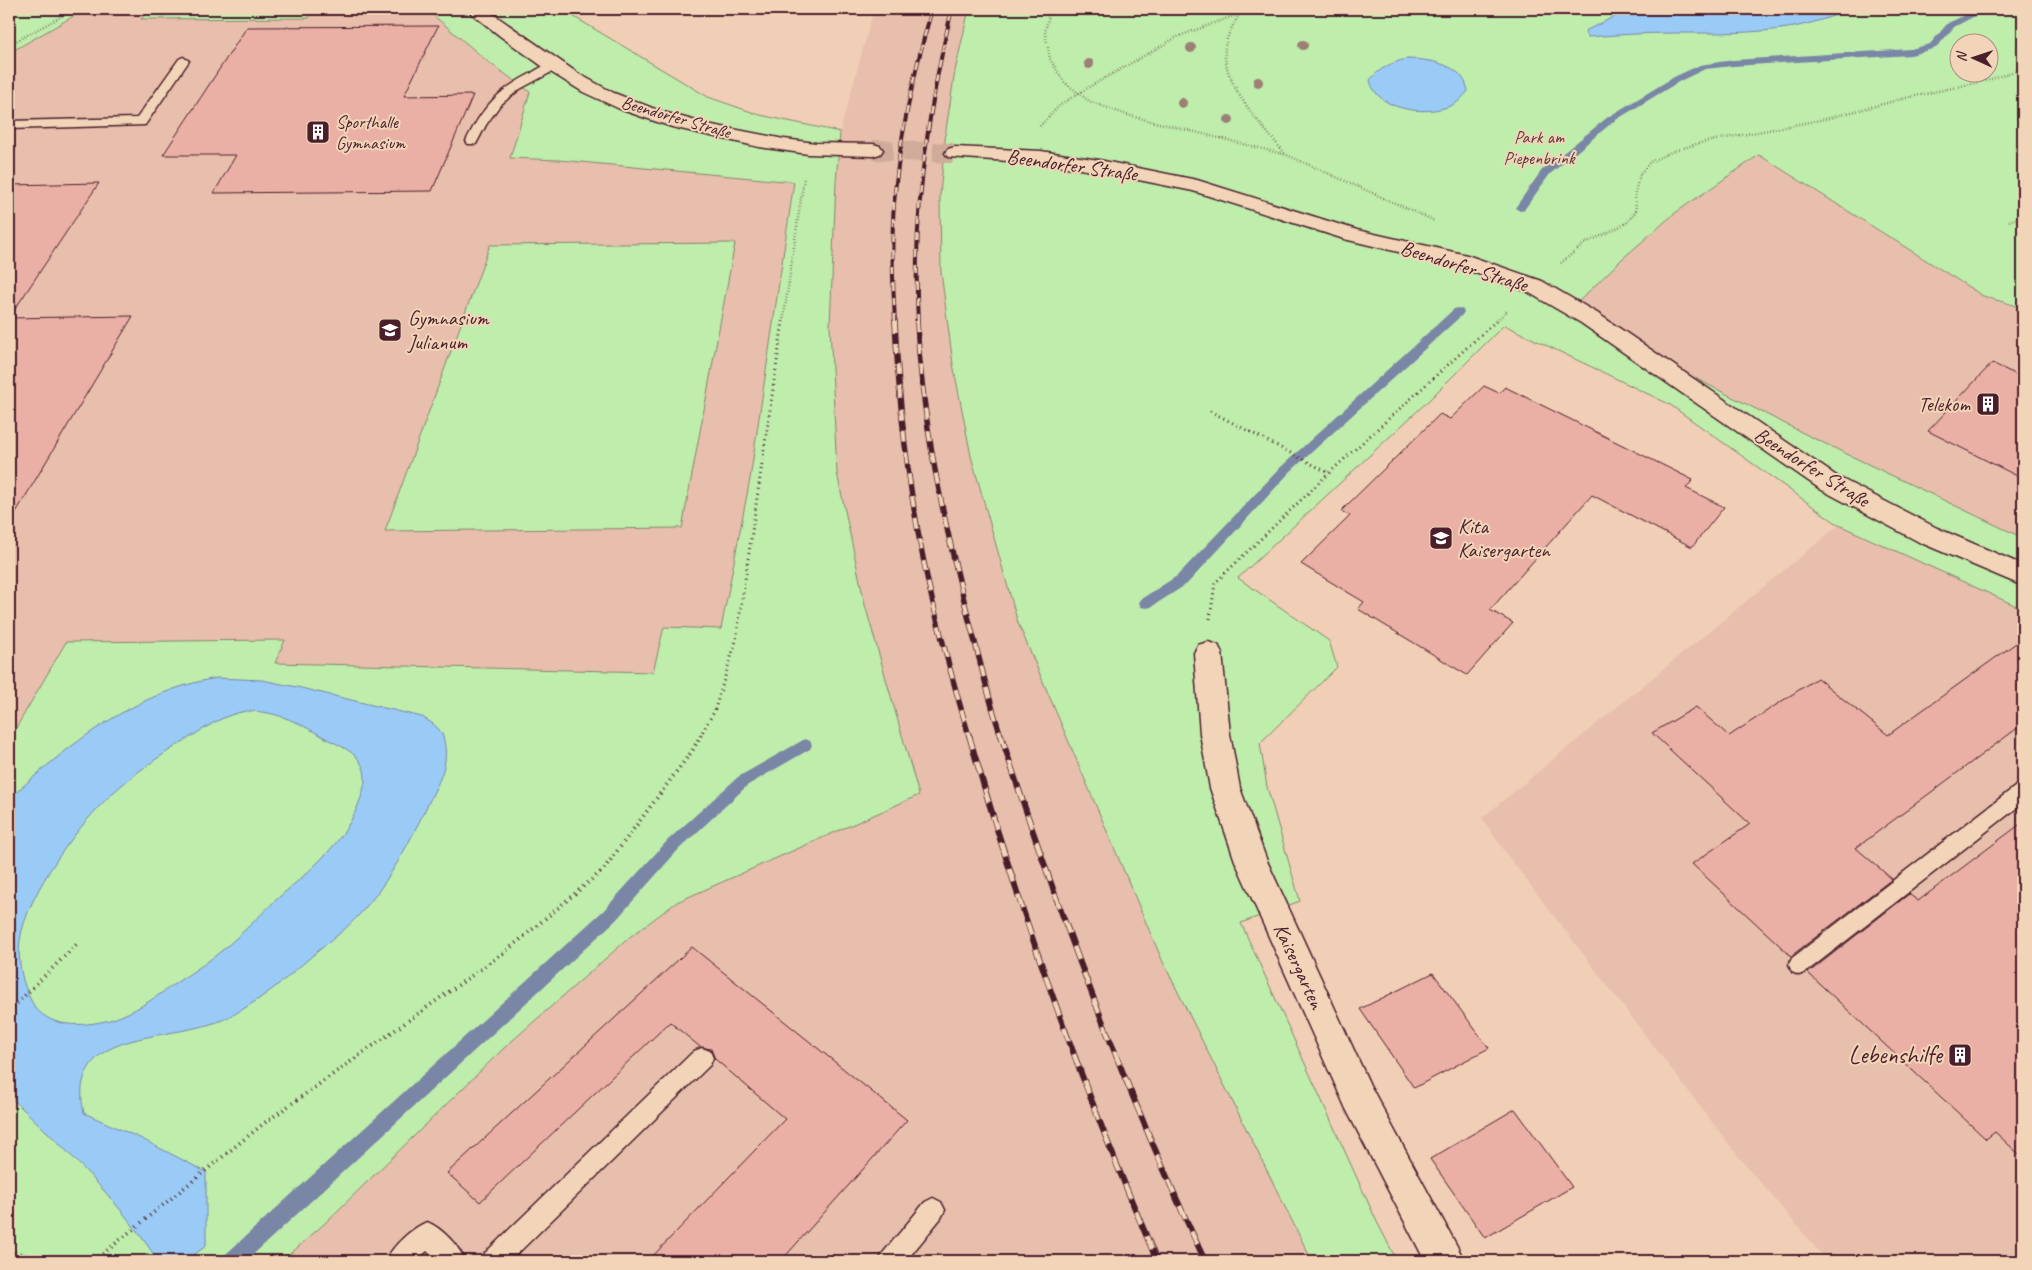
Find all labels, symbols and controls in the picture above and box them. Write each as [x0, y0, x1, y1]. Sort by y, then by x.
north arrow [1950, 32, 2000, 82]
text: N [1953, 50, 1970, 62]
street label: Beendorfer Straße [619, 91, 734, 143]
place label: Sporthalle Gymnasium [336, 111, 406, 154]
building icon: Sporthalle Gymnasium [305, 119, 331, 145]
park label: Park am Piepenbrink [1504, 126, 1576, 169]
street label: Beendorfer Straße [1005, 143, 1141, 187]
street label: Beendorfer Straße [1397, 234, 1533, 298]
place label: Gymnasium Julianum [407, 305, 490, 355]
school or university icon: Gymnasium Julianum [377, 317, 403, 343]
place label: Telekom [1918, 391, 1971, 417]
building icon: Telekom [1975, 391, 2001, 417]
street label: Beendorfer Straße [1749, 421, 1876, 514]
place label: Kita Kaisergarten [1458, 513, 1551, 563]
school or university icon: Kita Kaisergarten [1428, 525, 1454, 551]
street label: Kaisergarten [1268, 919, 1331, 1014]
place label: Lebenshilfe [1849, 1039, 1944, 1071]
building icon: Lebenshilfe [1947, 1042, 1973, 1068]

